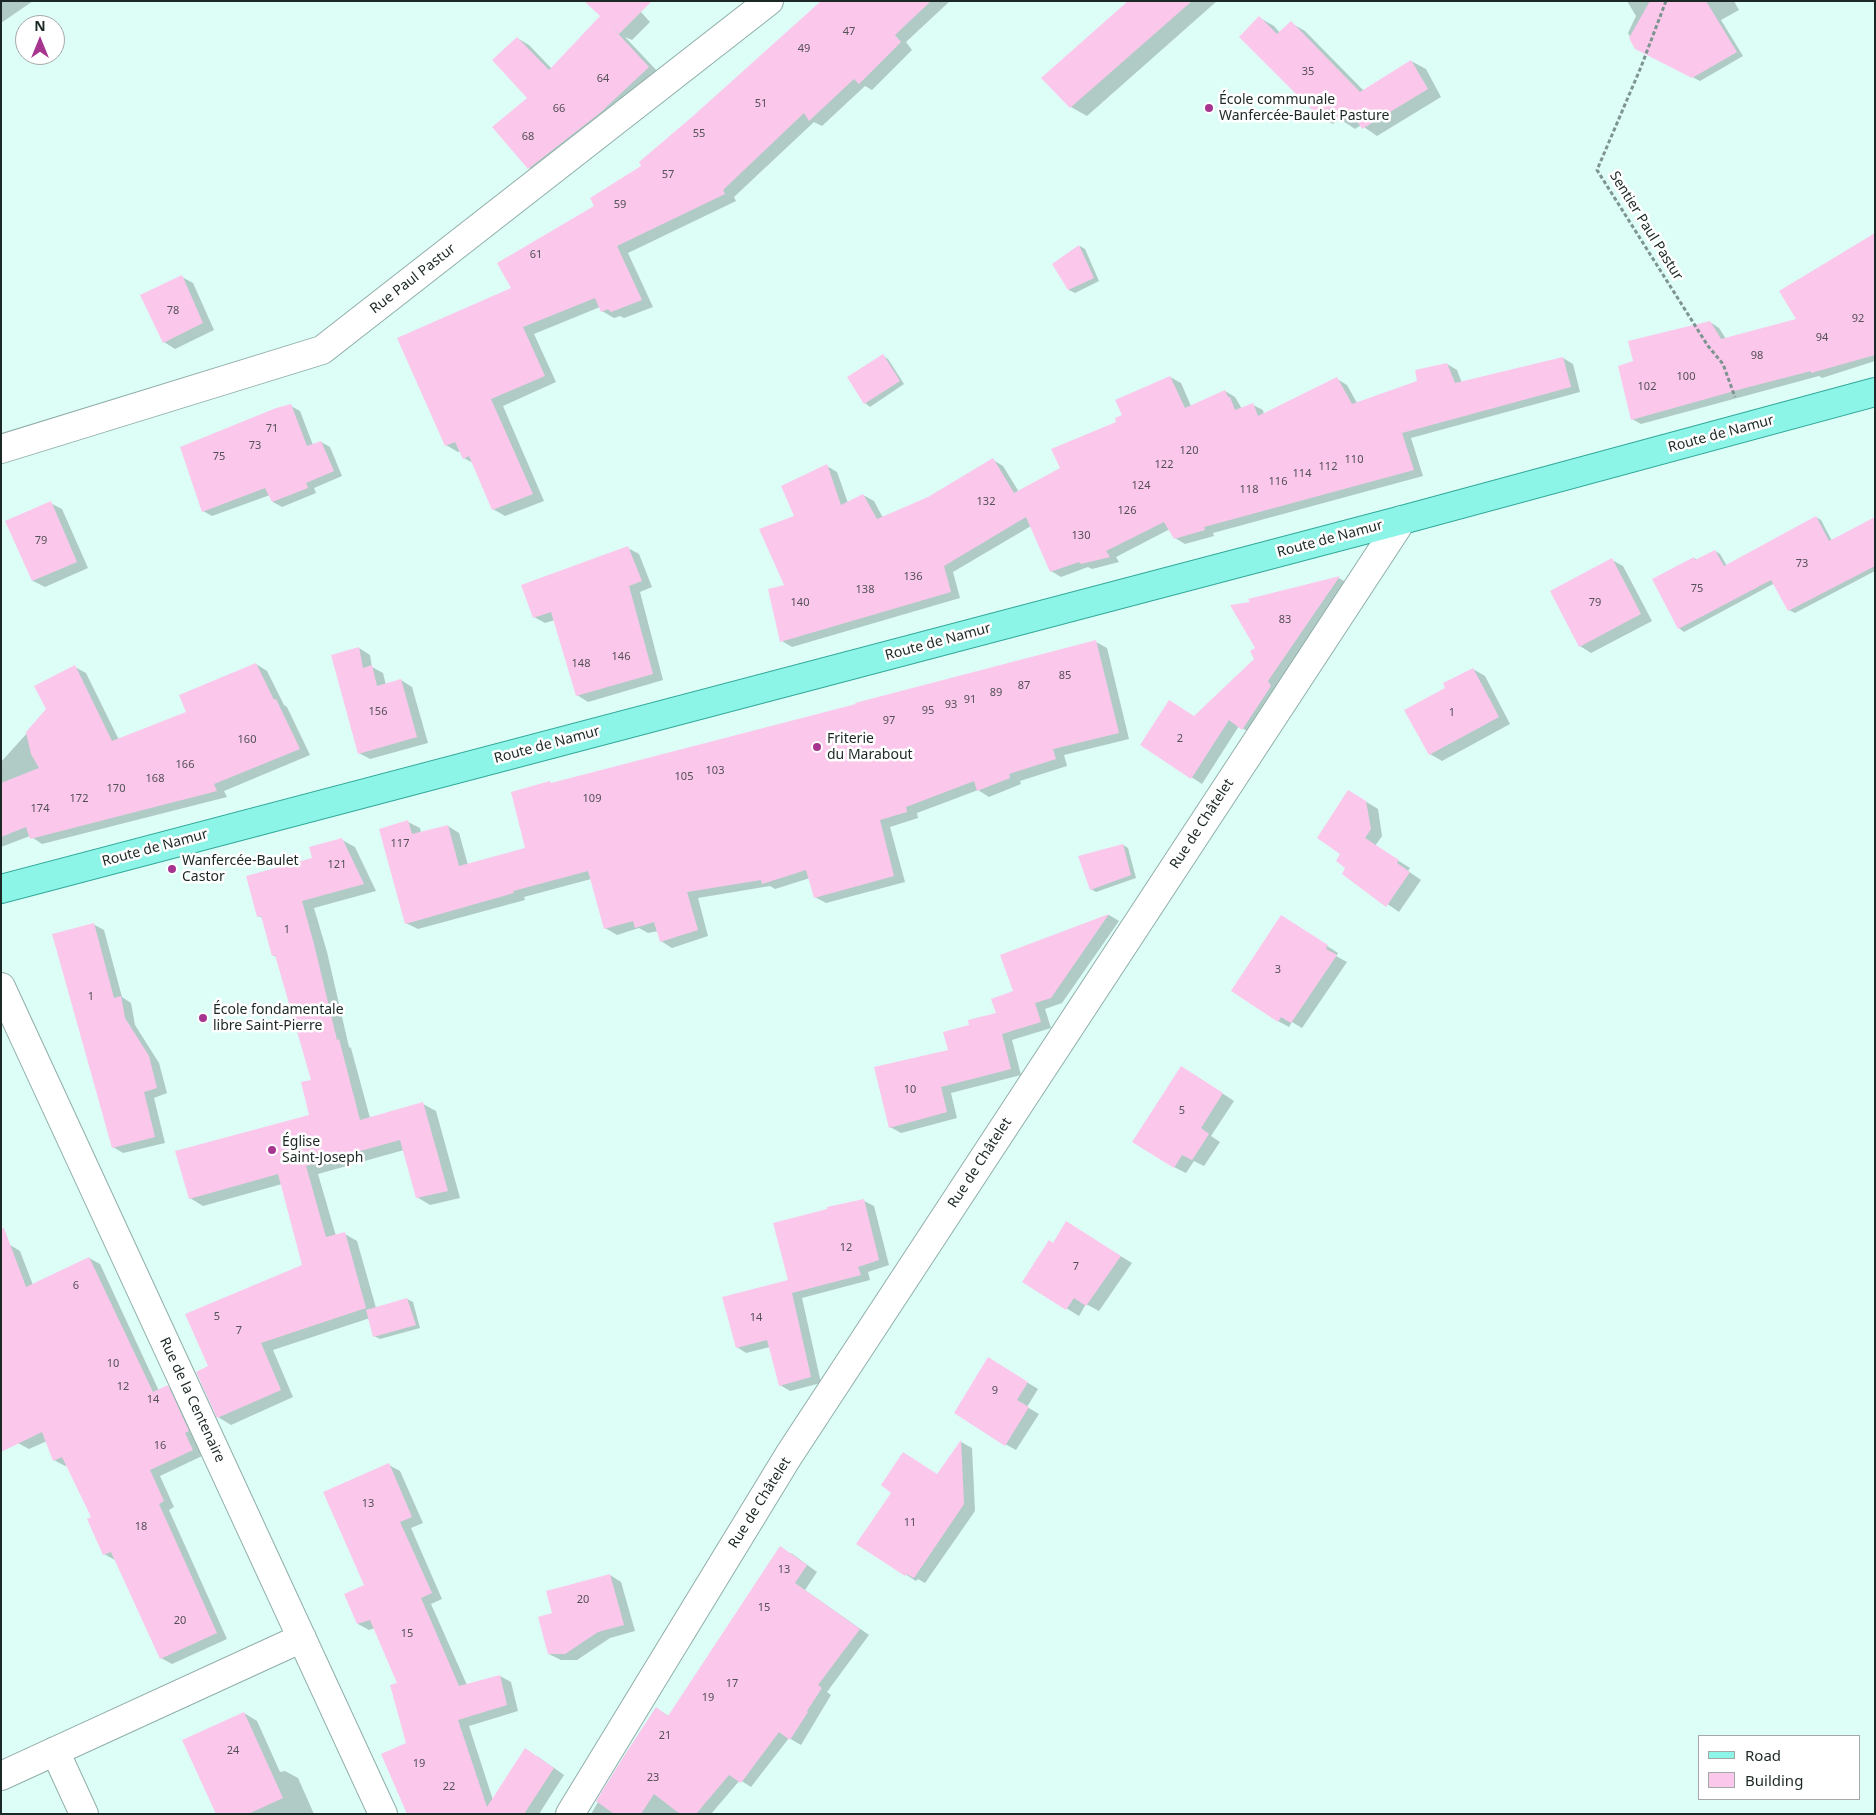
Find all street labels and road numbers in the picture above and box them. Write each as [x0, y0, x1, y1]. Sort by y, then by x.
street label: Sentier Paul Pastur [1606, 169, 1686, 283]
street label: Rue Paul Pastur [367, 240, 459, 318]
street label: Route de Namur [1666, 412, 1776, 456]
street label: Route de Namur [1275, 517, 1385, 561]
street label: Route de Namur [883, 620, 993, 664]
street label: Route de Namur [492, 723, 602, 767]
street label: Rue de Châtelet [1167, 776, 1237, 872]
street label: Route de Namur [100, 826, 210, 870]
street label: Rue de Châtelet [945, 1115, 1015, 1211]
street label: Rue de la Centenaire [156, 1335, 228, 1465]
street label: Rue de Châtelet [725, 1454, 795, 1552]

